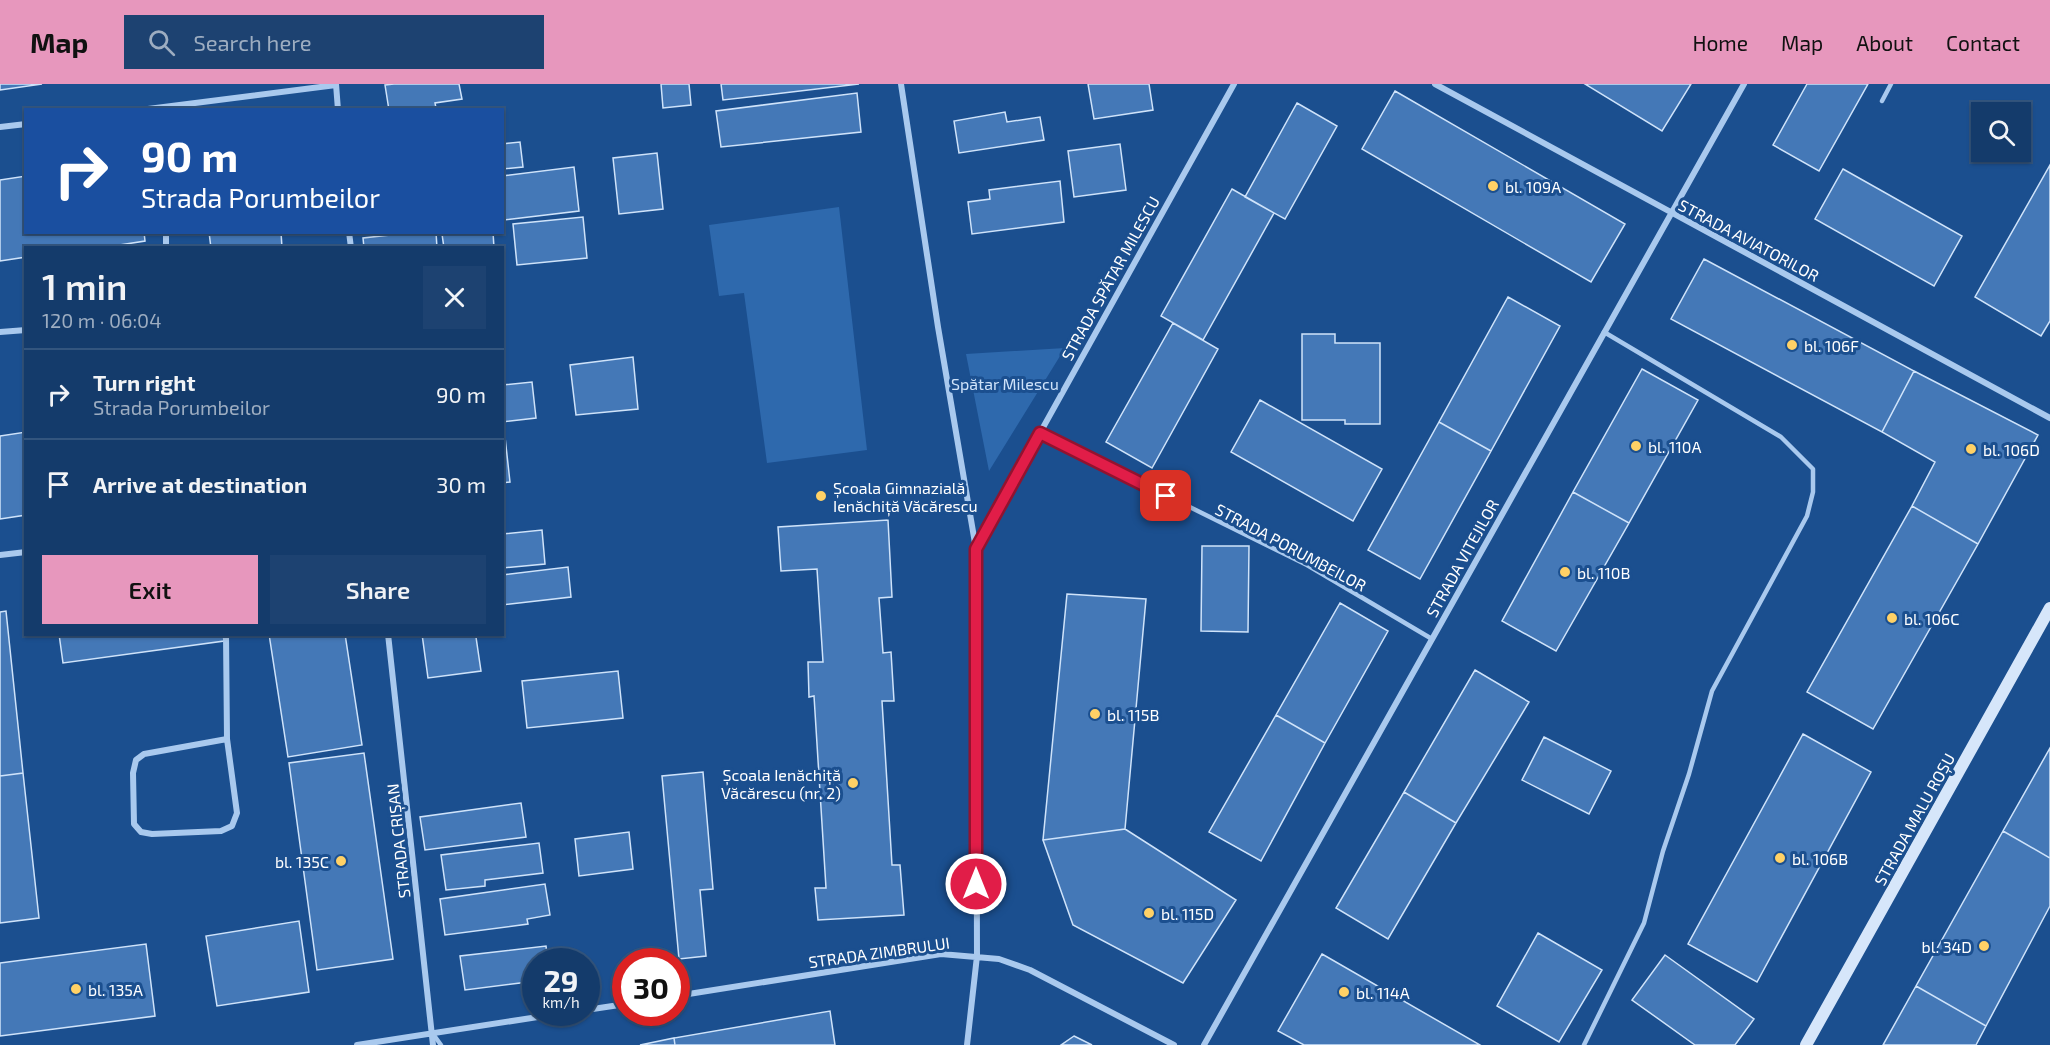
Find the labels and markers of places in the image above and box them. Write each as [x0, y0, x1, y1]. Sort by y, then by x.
place label: bl. 109A [1505, 177, 1561, 196]
marker: bl. 109A [1486, 179, 1500, 193]
place label: bl. 106F [1804, 336, 1859, 355]
marker: bl. 106F [1785, 338, 1799, 352]
place label: bl. 110A [1648, 437, 1701, 456]
marker: bl. 110A [1629, 439, 1643, 453]
place label: bl. 106D [1983, 440, 2040, 459]
marker: bl. 106D [1964, 442, 1978, 456]
pin [1140, 470, 1191, 521]
place label: Școala Gimnazială Ienăchiță Văcărescu [833, 478, 978, 517]
marker: Școala Gimnazială Ienăchiță Văcărescu [814, 489, 828, 503]
place label: bl. 110B [1577, 563, 1630, 582]
marker: bl. 110B [1558, 565, 1572, 579]
place label: bl. 106C [1904, 609, 1959, 628]
marker: bl. 106C [1885, 611, 1899, 625]
place label: bl. 115B [1107, 705, 1159, 724]
marker: bl. 115B [1088, 707, 1102, 721]
place label: Școala Ienăchiță Văcărescu (nr. 2) [721, 765, 841, 802]
marker: Școala Ienăchiță Văcărescu (nr. 2) [846, 776, 860, 790]
place label: bl. 106B [1792, 849, 1848, 868]
marker: bl. 106B [1773, 851, 1787, 865]
place label: bl. 135C [275, 852, 329, 871]
marker: bl. 135C [334, 854, 348, 868]
place label: bl. 115D [1161, 904, 1214, 923]
marker: bl. 115D [1142, 906, 1156, 920]
place label: bl. 34D [1922, 937, 1972, 956]
marker: bl. 34D [1977, 939, 1991, 953]
place label: bl. 135A [88, 980, 143, 999]
marker: bl. 135A [69, 982, 83, 996]
place label: bl. 114A [1356, 983, 1410, 1002]
marker: bl. 114A [1337, 985, 1351, 999]

